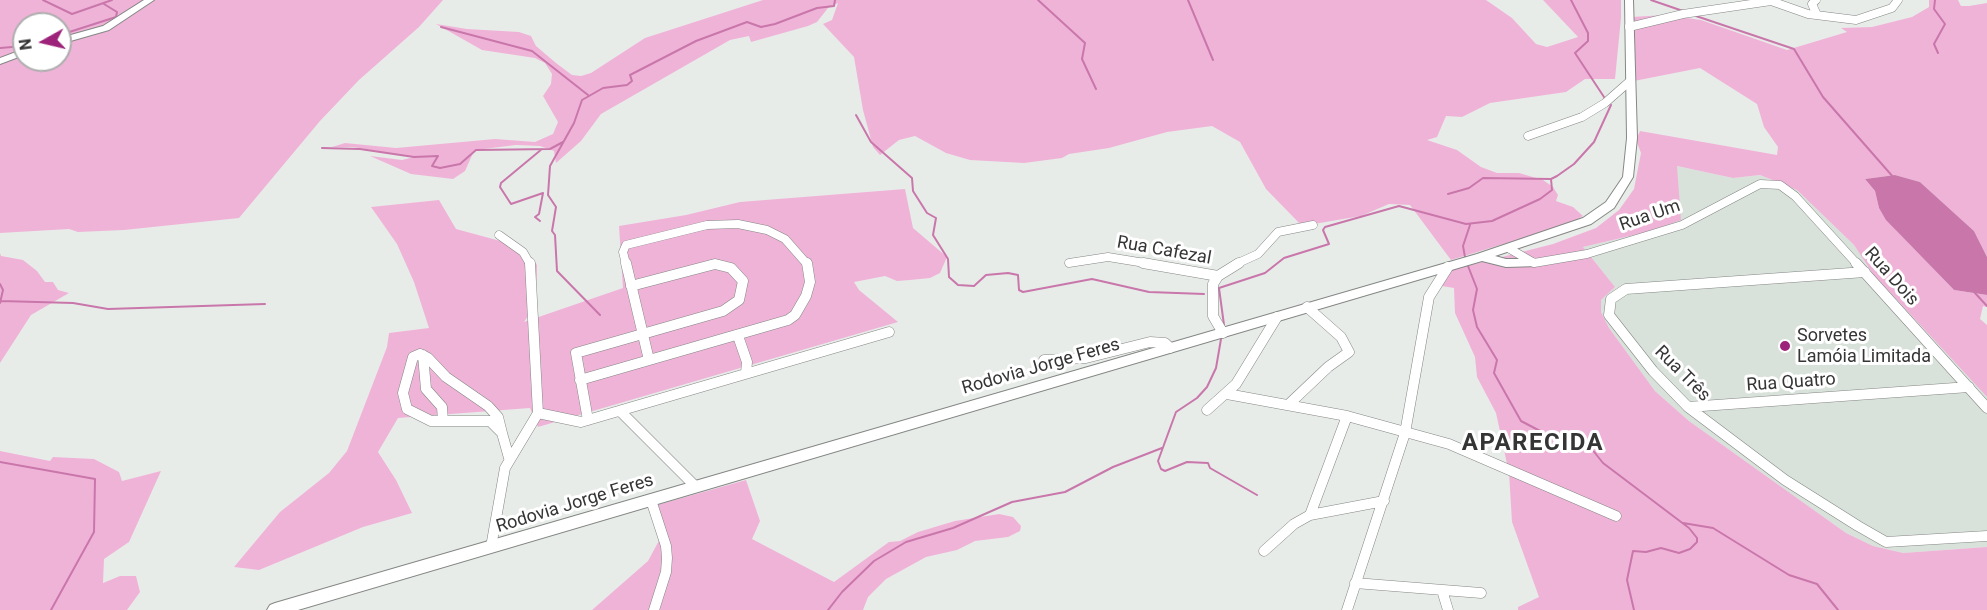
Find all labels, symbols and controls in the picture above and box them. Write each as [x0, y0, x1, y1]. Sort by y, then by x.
north arrow [12, 12, 72, 72]
text: N [15, 37, 36, 51]
street label: Rua Um [1617, 196, 1683, 236]
street label: Rua Cafezal [1115, 232, 1213, 270]
street label: Rua Dois [1859, 243, 1923, 311]
place label: Sorvetes Lamóia Limitada [1797, 325, 1931, 368]
street label: Rodovia Jorge Feres [960, 334, 1122, 400]
marker: Sorvetes Lamóia Limitada [1778, 339, 1792, 353]
street label: Rua Três [1650, 342, 1714, 406]
street label: Rua Quatro [1746, 369, 1836, 397]
district label: APARECIDA [1462, 430, 1604, 458]
street label: Rodovia Jorge Feres [494, 470, 656, 538]

